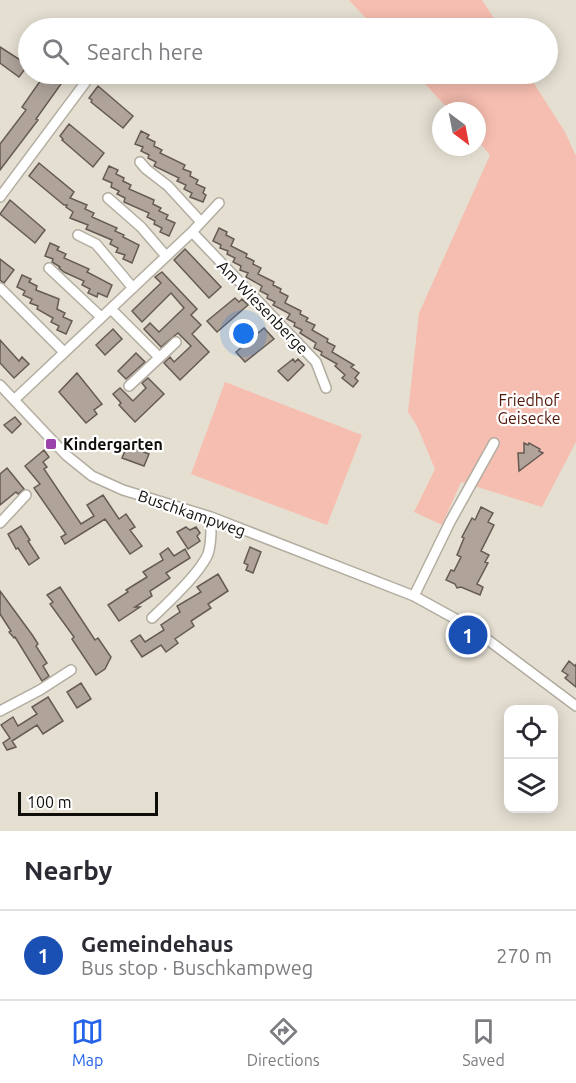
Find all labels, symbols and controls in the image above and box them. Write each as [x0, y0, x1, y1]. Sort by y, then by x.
search box [18, 18, 558, 84]
icon: search [39, 35, 72, 68]
text: Search here [87, 39, 203, 64]
north arrow [432, 102, 486, 156]
street label: Am Wiesenberge [214, 257, 312, 357]
your location [229, 319, 258, 348]
park label: Friedhof Geisecke [497, 391, 561, 427]
place label: Kindergarten [63, 435, 163, 453]
marker: Kindergarten [44, 437, 58, 451]
street label: Buschkampweg [136, 486, 248, 540]
pin: 1 [448, 612, 488, 658]
map controls [504, 705, 558, 813]
button: locate [504, 705, 558, 759]
button: layers [504, 759, 558, 813]
scale bar [18, 789, 158, 816]
text: 100 m [27, 793, 72, 811]
text: Nearby [24, 856, 112, 885]
text: Gemeindehaus [81, 931, 233, 956]
text: 1 [38, 944, 49, 967]
text: 270 m [496, 944, 552, 967]
text: Bus stop · Buschkampweg [81, 956, 313, 979]
tab: Map [71, 1015, 104, 1069]
tab: Directions [247, 1015, 320, 1069]
tab: Saved [462, 1015, 505, 1069]

